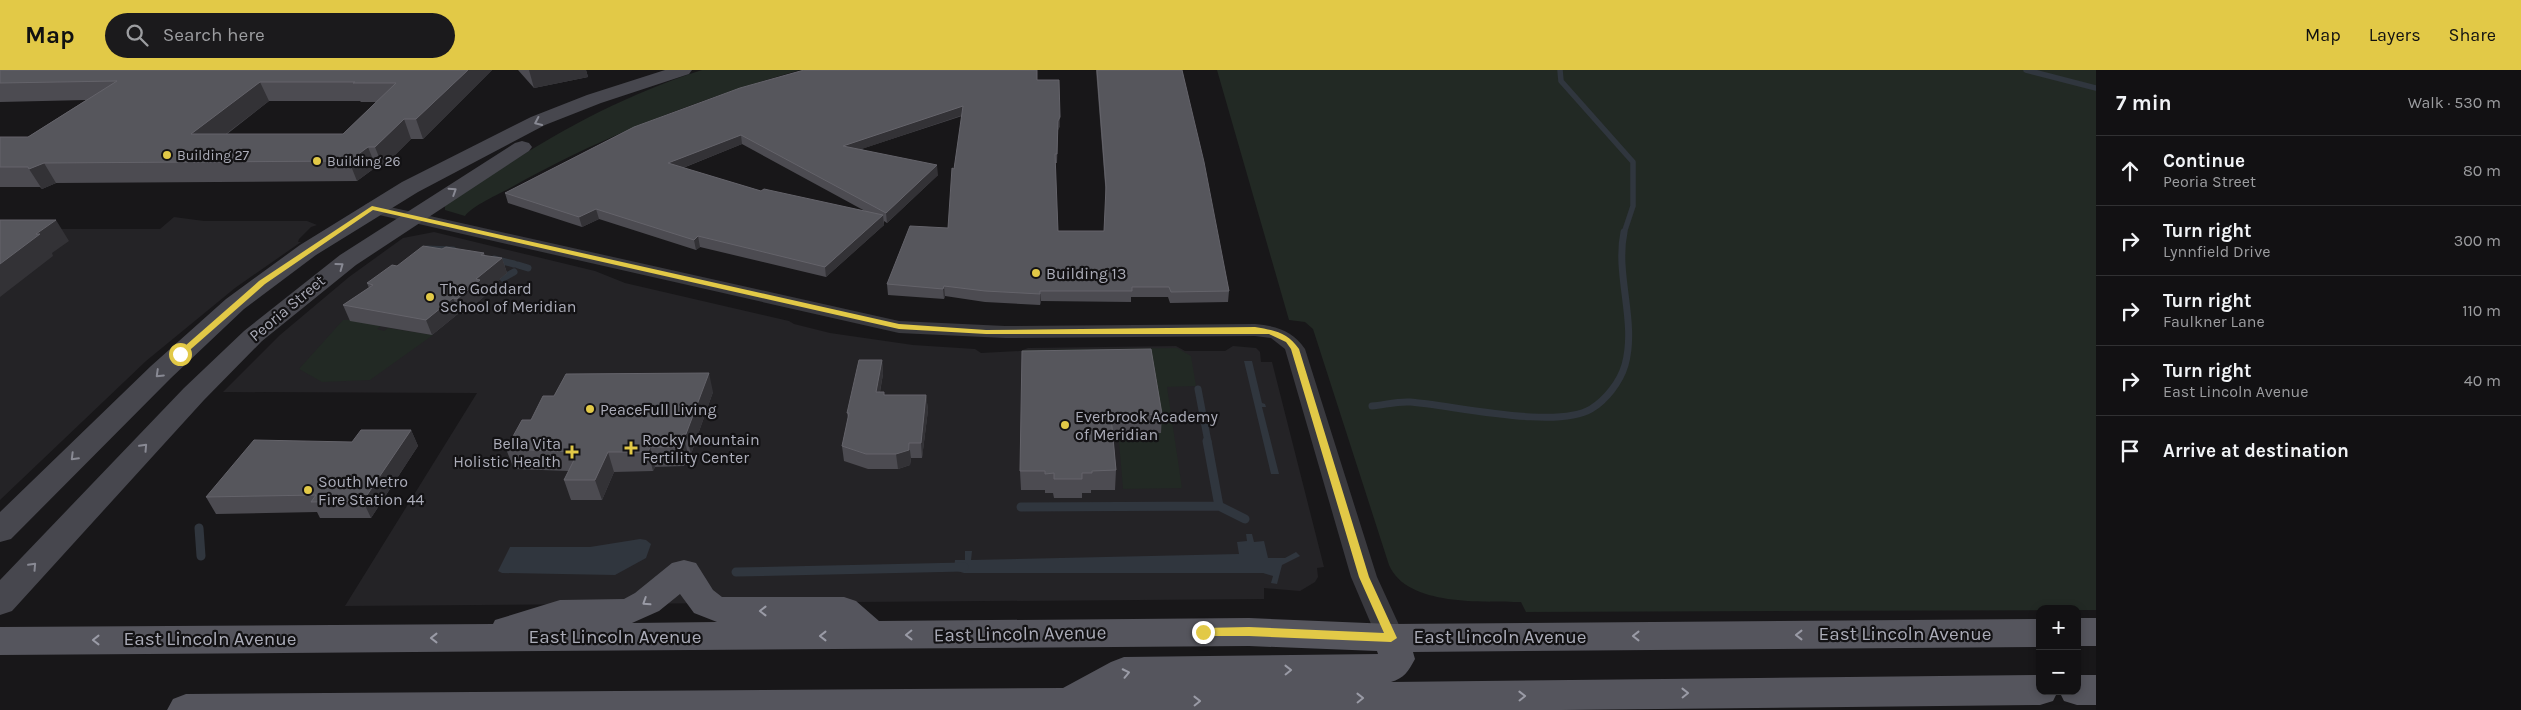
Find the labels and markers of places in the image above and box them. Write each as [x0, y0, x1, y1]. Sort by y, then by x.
place label: Building 27 [177, 147, 250, 164]
marker: Building 27 [161, 149, 173, 161]
place label: Building 26 [327, 153, 401, 170]
marker: Building 26 [311, 155, 323, 167]
place label: Building 13 [1046, 264, 1126, 283]
marker: Building 13 [1030, 267, 1042, 279]
place label: The Goddard School of Meridian [440, 279, 576, 316]
marker: The Goddard School of Meridian [424, 291, 436, 303]
place label: PeaceFull Living [600, 400, 717, 419]
marker: PeaceFull Living [584, 403, 596, 415]
place label: Everbrook Academy of Meridian [1075, 407, 1219, 444]
marker: Everbrook Academy of Meridian [1059, 419, 1071, 431]
place label: Rocky Mountain Fertility Center [642, 430, 760, 467]
place label: Bella Vita Holistic Health [453, 434, 561, 471]
marker: Rocky Mountain Fertility Center [624, 441, 638, 455]
marker: Bella Vita Holistic Health [565, 445, 579, 459]
place label: South Metro Fire Station 44 [318, 472, 424, 509]
marker: South Metro Fire Station 44 [302, 484, 314, 496]

